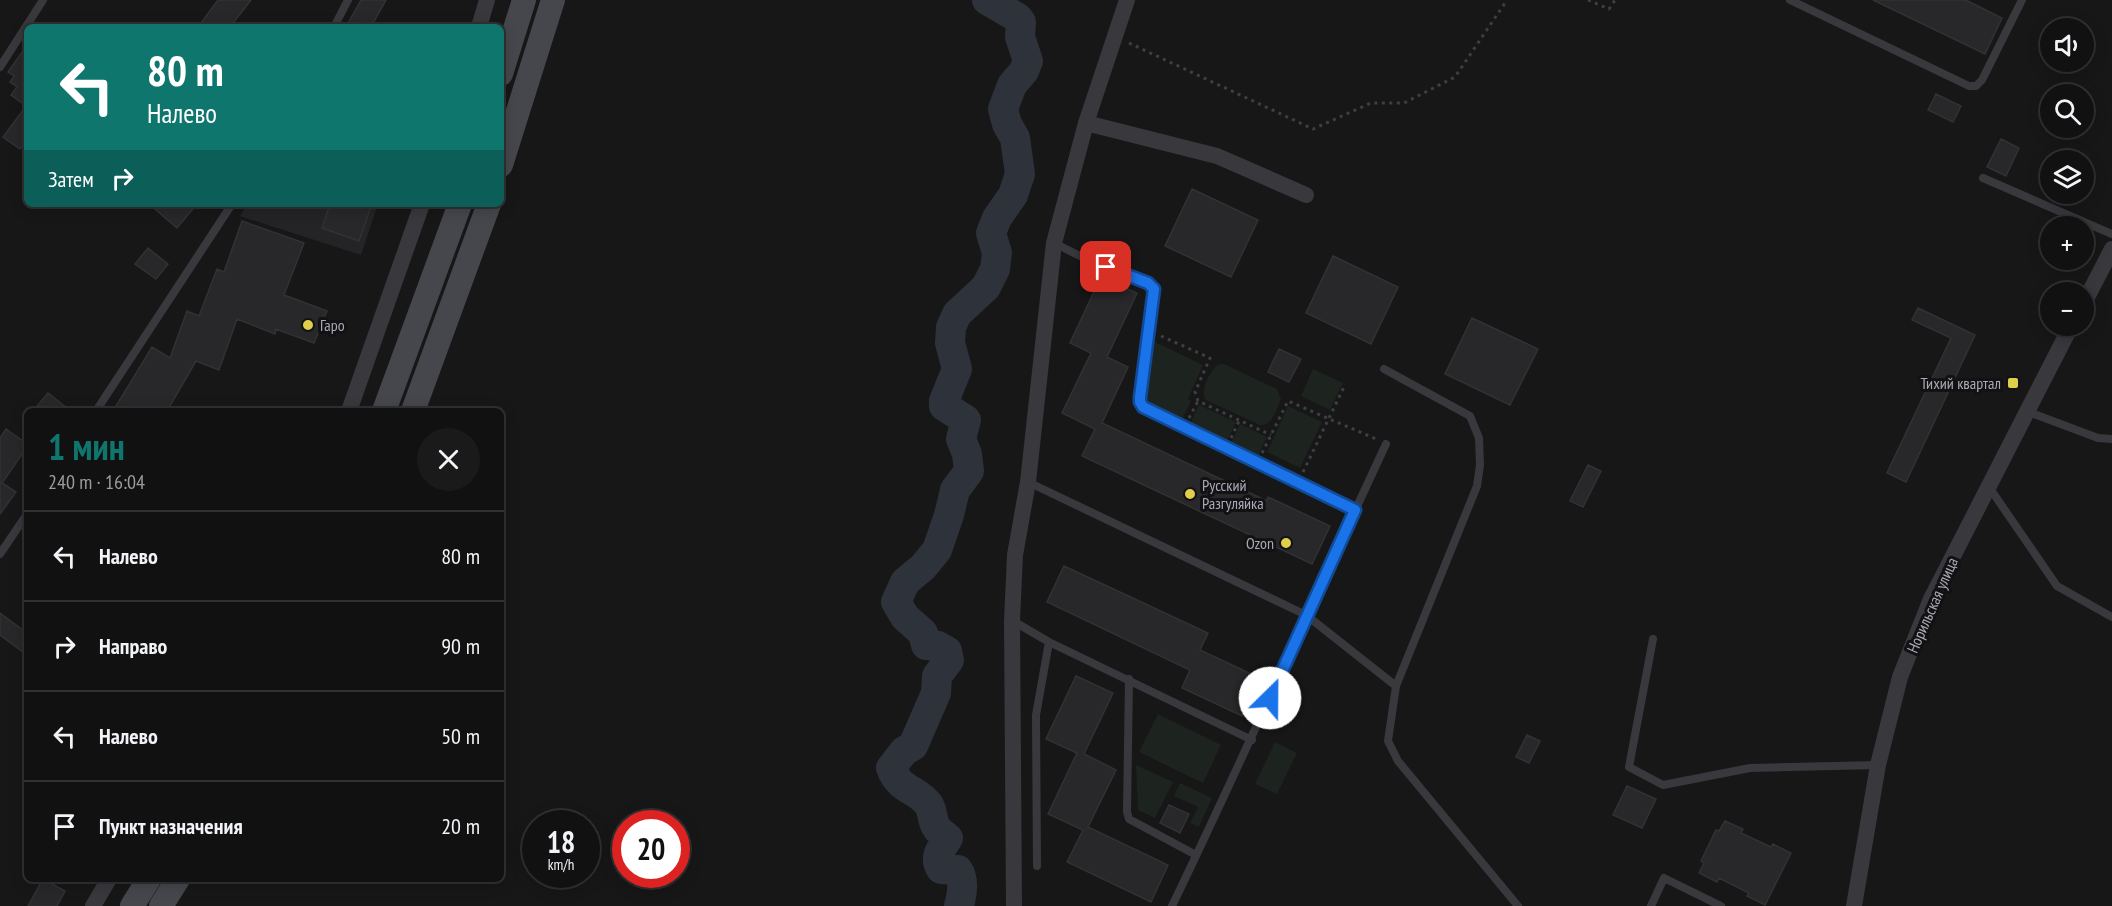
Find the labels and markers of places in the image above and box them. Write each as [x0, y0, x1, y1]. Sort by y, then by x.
pin [1080, 241, 1131, 292]
place label: Гаро [320, 315, 345, 335]
marker: Гаро [301, 318, 315, 332]
place label: Тихий квартал [1920, 373, 2001, 393]
marker: Тихий квартал [2006, 376, 2020, 390]
place label: Русский Разгуляйка [1202, 475, 1264, 513]
marker: Русский Разгуляйка [1183, 487, 1197, 501]
place label: Ozon [1246, 533, 1274, 553]
marker: Ozon [1279, 536, 1293, 550]

